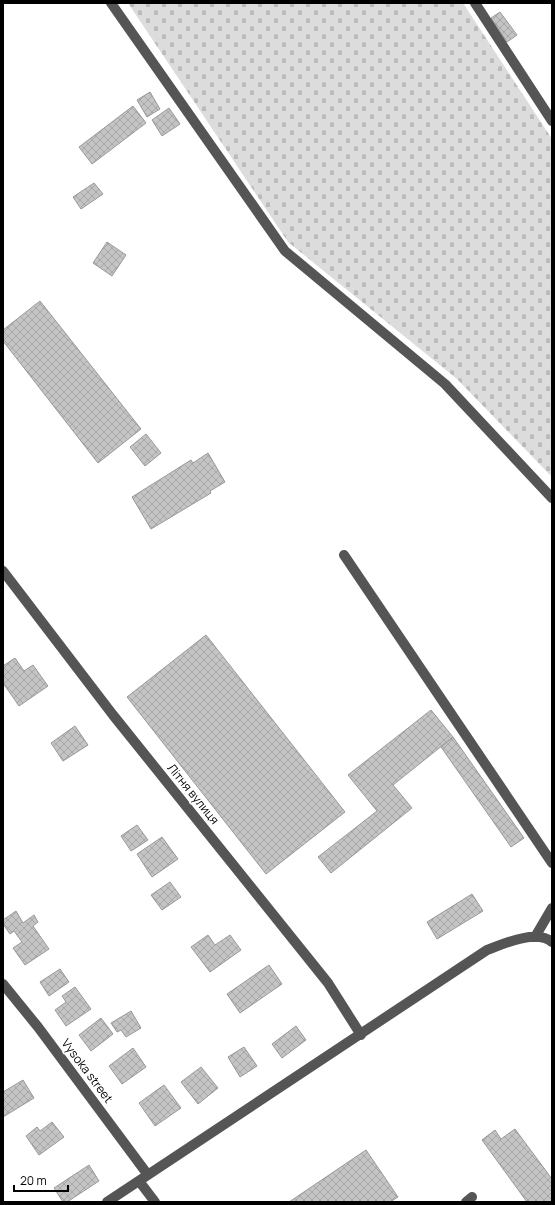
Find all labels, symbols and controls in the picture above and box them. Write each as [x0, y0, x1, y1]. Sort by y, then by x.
street label: Літня вулиця [164, 760, 223, 828]
street label: Vysoka street [58, 1035, 117, 1106]
scale bar [14, 1167, 68, 1193]
text: 20 m [20, 1172, 47, 1189]

